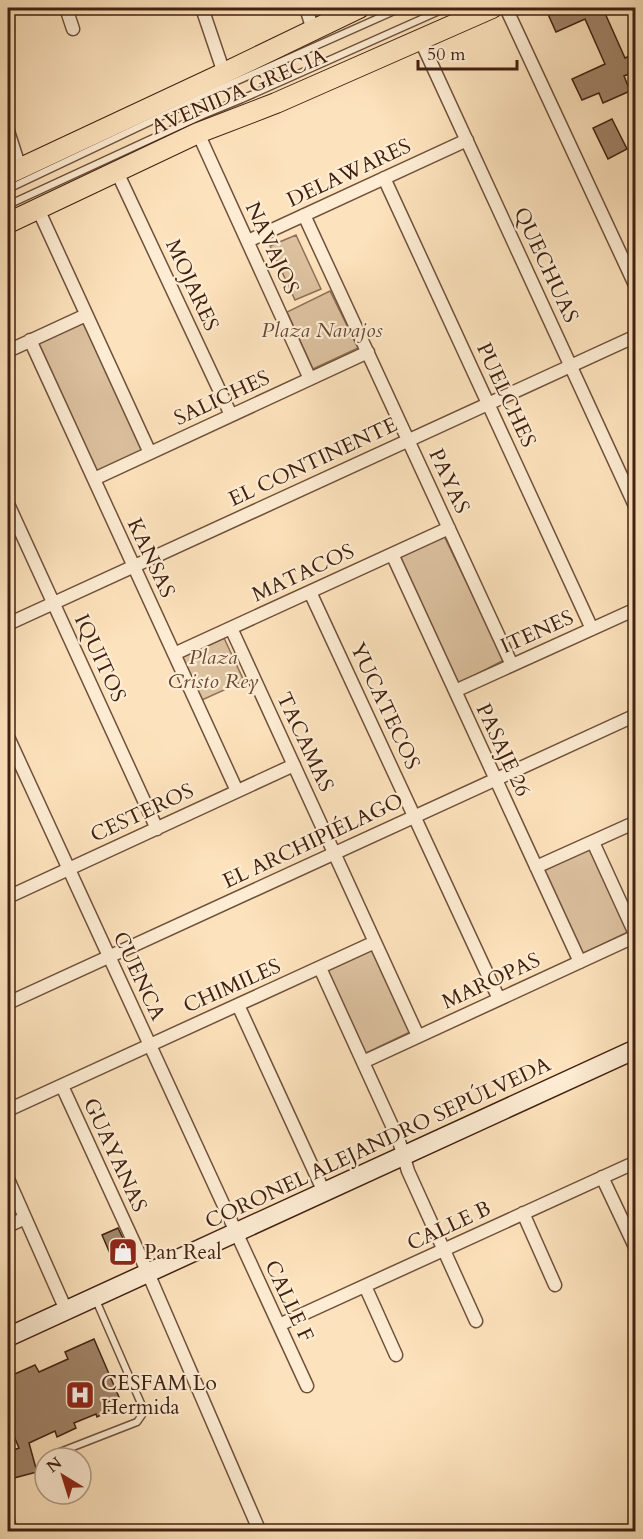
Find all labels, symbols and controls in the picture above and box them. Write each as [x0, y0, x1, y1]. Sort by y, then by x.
scale bar [418, 33, 517, 71]
street label: AVENIDA GRECIA [147, 42, 331, 142]
text: 50 m [427, 42, 466, 67]
street label: DELAWARES [282, 132, 416, 214]
street label: NAVAJOS [238, 197, 306, 299]
street label: QUECHUAS [507, 202, 585, 328]
street label: MOJARES [158, 234, 226, 336]
park label: Plaza Navajos [261, 316, 383, 345]
street label: PUELCHES [469, 338, 543, 452]
street label: SALICHES [169, 363, 275, 433]
street label: EL CONTINENTE [224, 410, 402, 514]
street label: PAYAS [421, 444, 477, 518]
street label: KANSAS [120, 514, 182, 602]
street label: MATACOS [247, 537, 359, 609]
street label: ITENES [496, 603, 578, 661]
street label: IQUITOS [67, 609, 133, 707]
street label: YUCATECOS [343, 638, 427, 774]
park label: Plaza Cristo Rey [168, 643, 258, 696]
street label: TACAMAS [269, 688, 341, 796]
street label: PASAJE 26 [469, 699, 537, 801]
street label: CESTEROS [86, 776, 198, 850]
street label: EL ARCHIPIÉLAGO [218, 786, 408, 896]
street label: CUENCA [106, 927, 172, 1025]
street label: MAROPAS [437, 946, 545, 1016]
street label: CHIMILES [179, 952, 285, 1020]
street label: CORONEL ALEJANDRO SEPÚLVEDA [200, 1049, 556, 1236]
street label: GUAYANAS [76, 1093, 154, 1217]
street label: CALLE B [402, 1194, 496, 1258]
shop icon: Pan Real [107, 1236, 139, 1268]
place label: Pan Real [144, 1238, 222, 1267]
street label: CALLE F [257, 1255, 321, 1347]
place label: CESFAM Lo Hermida [101, 1369, 217, 1422]
hospital icon: CESFAM Lo Hermida [64, 1379, 96, 1411]
north arrow [33, 1446, 93, 1506]
text: N [42, 1452, 67, 1478]

